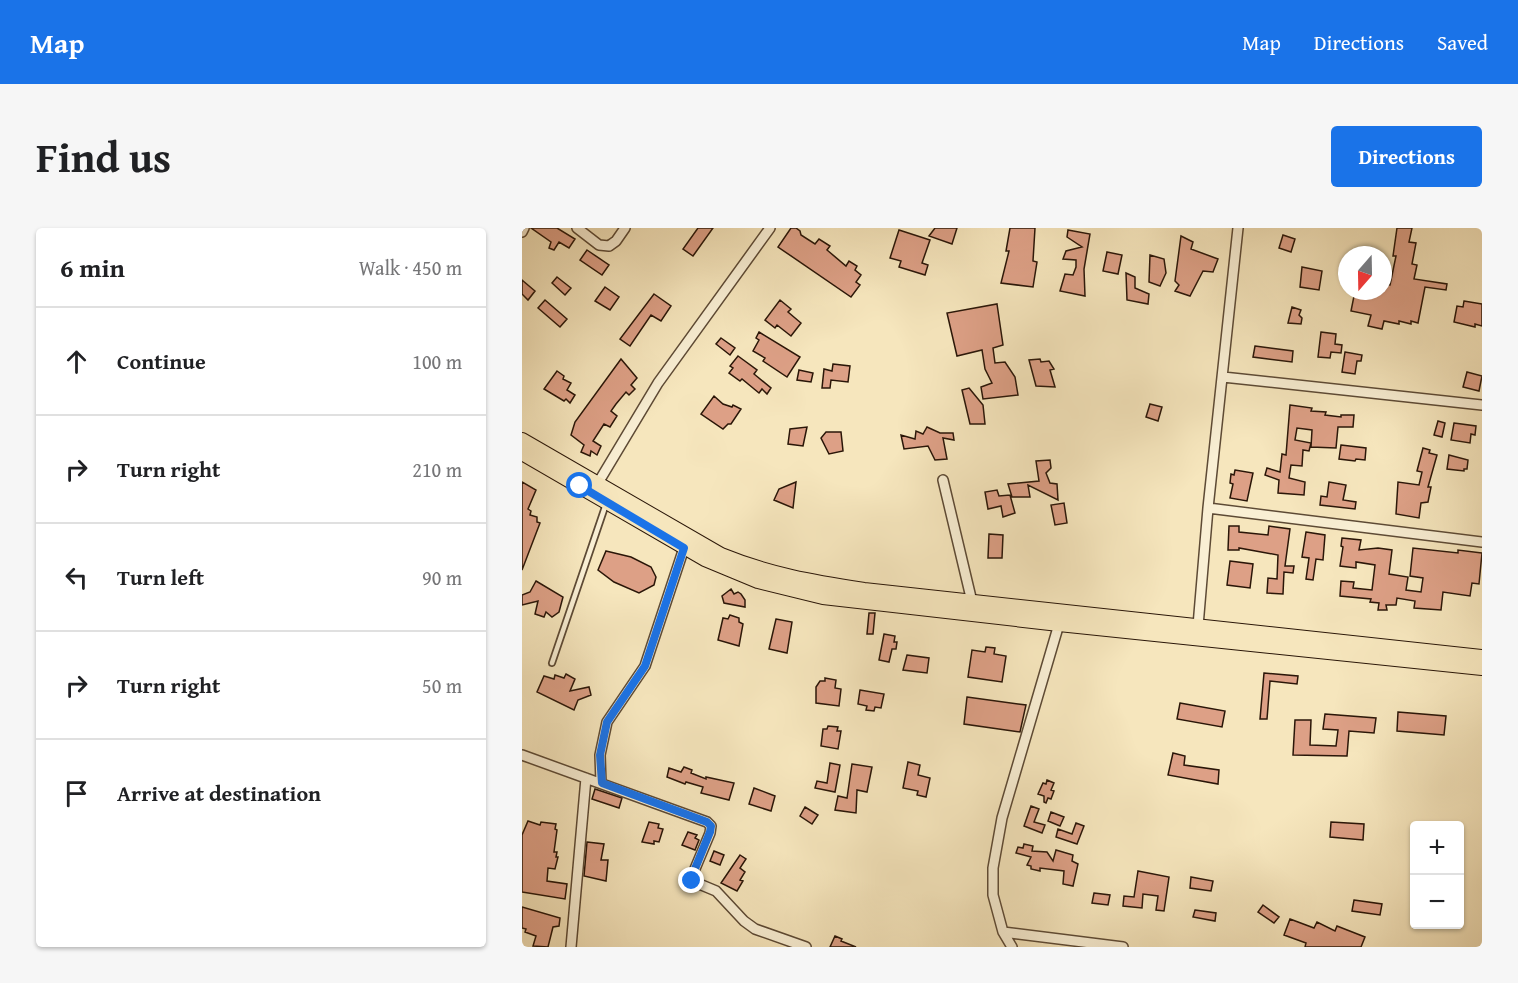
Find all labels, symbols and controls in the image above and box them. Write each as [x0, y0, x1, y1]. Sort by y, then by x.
text: Map [30, 22, 84, 63]
text: Map [1242, 27, 1281, 58]
text: Directions [1314, 27, 1404, 58]
text: Saved [1437, 27, 1488, 58]
text: Find us [36, 126, 171, 187]
button: Directions [1331, 126, 1482, 187]
north arrow [1338, 246, 1392, 300]
text: 6 min [60, 248, 125, 287]
text: Walk · 450 m [359, 253, 462, 282]
icon: ahead [60, 345, 93, 378]
text: Continue [117, 345, 206, 377]
text: 100 m [412, 347, 462, 376]
icon: right [60, 453, 93, 486]
text: Turn right [117, 453, 220, 485]
text: 210 m [412, 455, 462, 484]
route start [566, 472, 592, 498]
icon: left [60, 561, 93, 594]
text: Turn left [117, 561, 204, 593]
text: 90 m [422, 563, 462, 592]
icon: right [60, 669, 93, 702]
text: Turn right [117, 669, 220, 701]
text: 50 m [422, 671, 462, 700]
icon: arrive [60, 777, 93, 810]
text: Arrive at destination [117, 777, 321, 809]
map controls [1410, 821, 1464, 929]
button: + [1410, 821, 1464, 875]
route end [678, 867, 704, 893]
button: − [1410, 875, 1464, 929]

